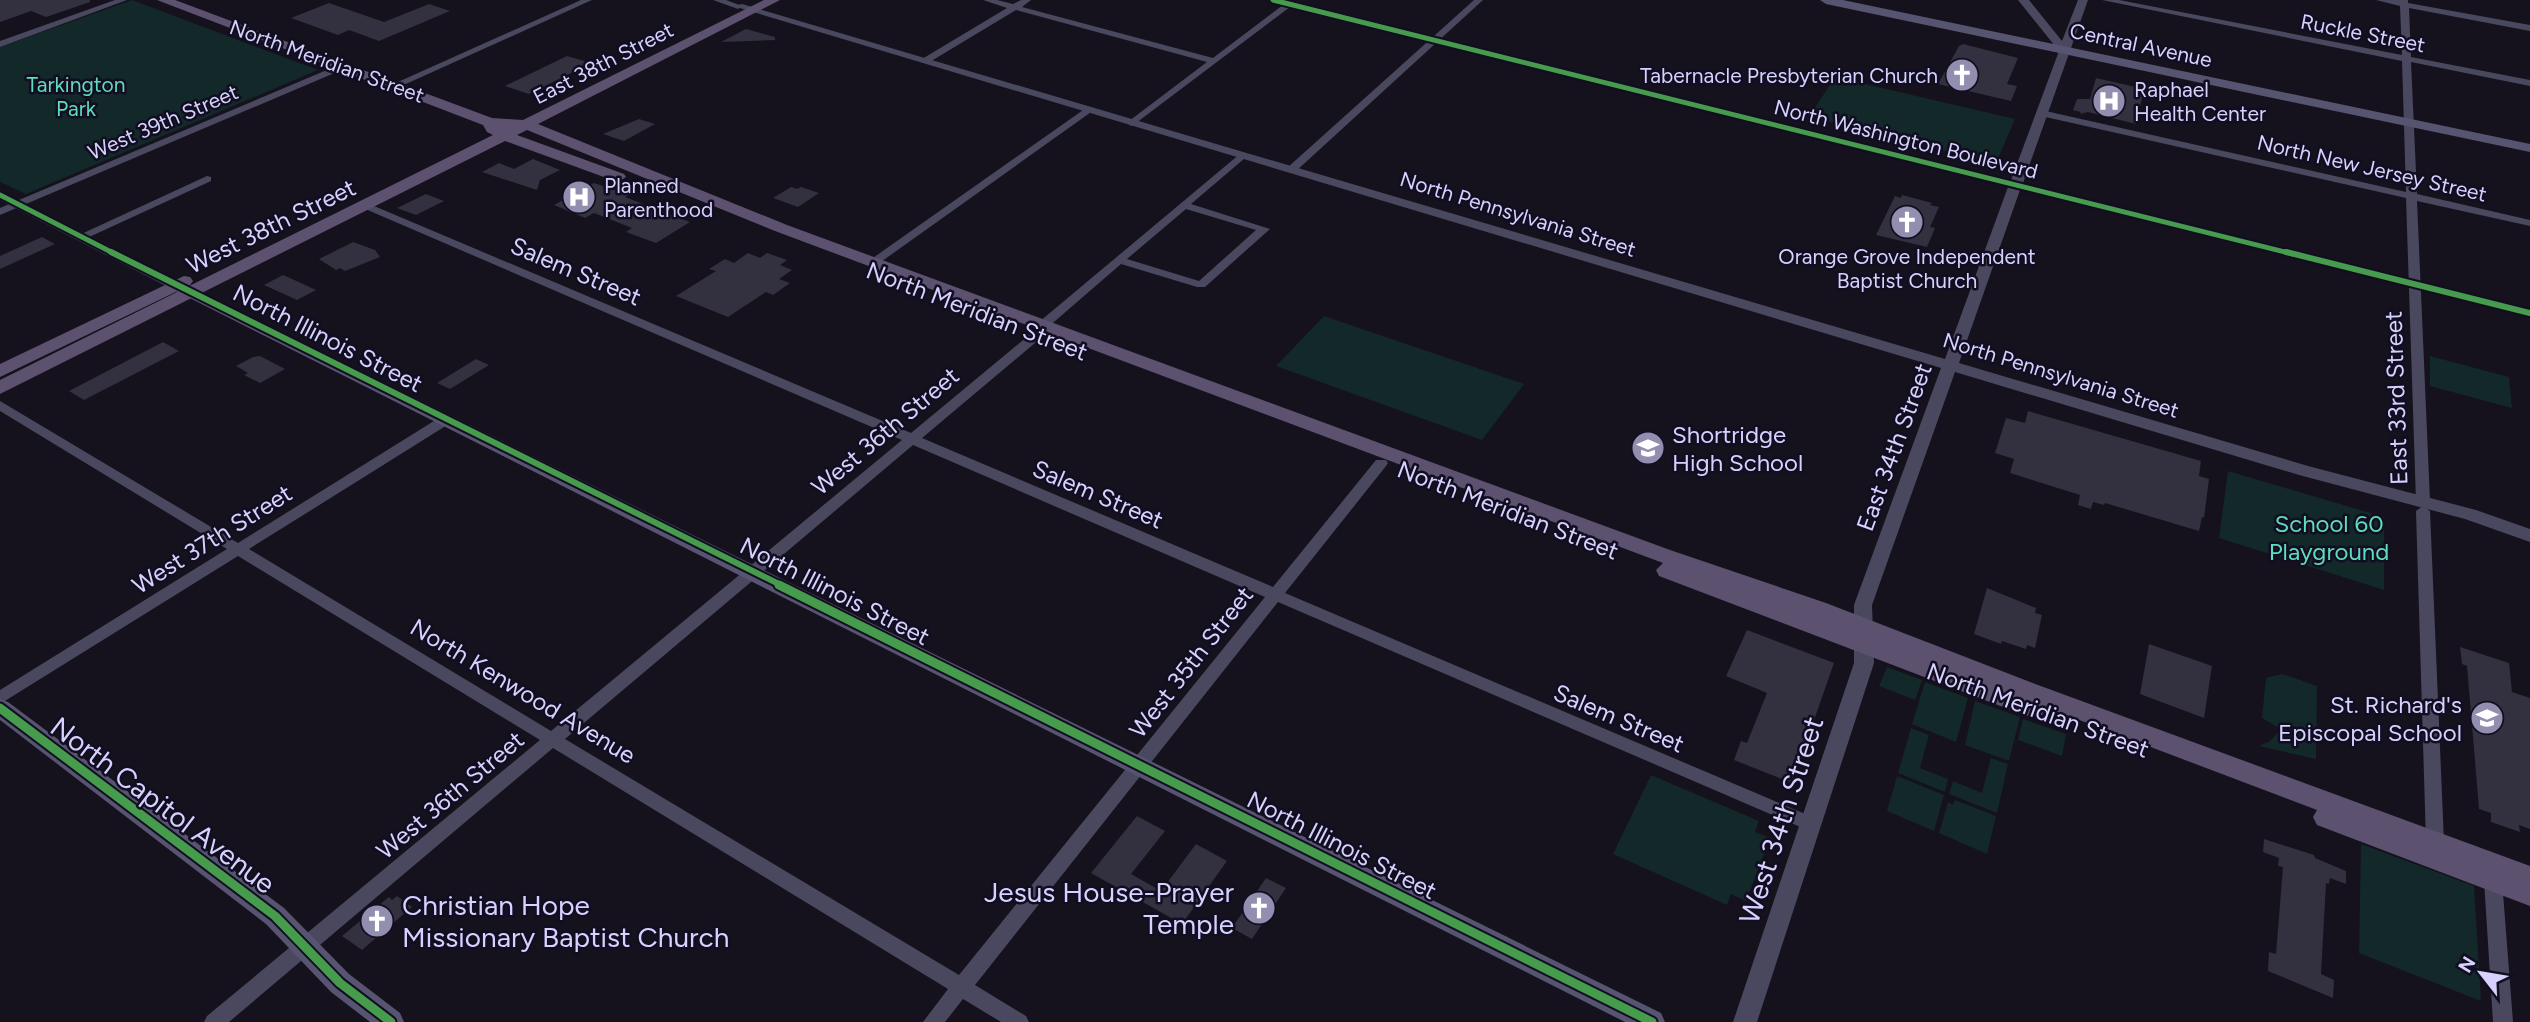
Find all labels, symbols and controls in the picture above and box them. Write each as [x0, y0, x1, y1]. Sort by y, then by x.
street label: Ruckle Street [2299, 9, 2428, 57]
street label: North Meridian Street [226, 14, 428, 108]
street label: East 38th Street [529, 17, 677, 109]
street label: Central Avenue [2068, 18, 2214, 72]
church icon: Tabernacle Presbyterian Church [1943, 56, 1981, 94]
place label: Tabernacle Presbyterian Church [1640, 63, 1938, 88]
park label: Tarkington Park [27, 72, 126, 121]
place label: Raphael Health Center [2134, 77, 2266, 126]
street label: West 39th Street [84, 79, 242, 165]
hospital icon: Raphael Health Center [2090, 82, 2128, 120]
street label: North Washington Boulevard [1771, 94, 2041, 184]
street label: North New Jersey Street [2255, 129, 2489, 207]
street label: North Pennsylvania Street [1397, 166, 1639, 262]
street label: West 38th Street [182, 172, 360, 280]
place label: Planned Parenthood [604, 173, 713, 222]
hospital icon: Planned Parenthood [560, 178, 598, 216]
church icon: Orange Grove Independent Baptist Church [1888, 203, 1926, 241]
street label: Salem Street [506, 231, 646, 311]
place label: Orange Grove Independent Baptist Church [1778, 244, 2036, 293]
street label: North Meridian Street [862, 255, 1092, 367]
street label: North Illinois Street [228, 278, 428, 398]
street label: East 33rd Street [2378, 311, 2414, 485]
street label: North Pennsylvania Street [1940, 327, 2182, 423]
street label: East 34th Street [1850, 359, 1938, 535]
street label: West 36th Street [805, 361, 965, 501]
place label: Shortridge High School [1672, 420, 1803, 477]
school or university icon: Shortridge High School [1629, 429, 1667, 467]
street label: Salem Street [1028, 454, 1168, 534]
street label: North Meridian Street [1393, 454, 1623, 566]
street label: West 37th Street [127, 478, 297, 600]
park label: School 60 Playground [2269, 509, 2389, 566]
street label: North Illinois Street [735, 531, 935, 651]
street label: West 35th Street [1123, 581, 1259, 743]
street label: North Kenwood Avenue [405, 612, 641, 770]
street label: North Meridian Street [1923, 656, 2153, 764]
street label: Salem Street [1549, 678, 1689, 758]
place label: St. Richard's Episcopal School [2278, 690, 2462, 747]
school or university icon: St. Richard's Episcopal School [2468, 699, 2506, 737]
street label: North Capitol Avenue [44, 709, 282, 901]
street label: West 34th Street [1731, 712, 1831, 928]
street label: West 36th Street [370, 725, 530, 865]
street label: North Illinois Street [1242, 785, 1442, 905]
place label: Jesus House-Prayer Temple [984, 875, 1235, 941]
place label: Christian Hope Missionary Baptist Church [402, 888, 729, 954]
church icon: Jesus House-Prayer Temple [1240, 889, 1278, 927]
church icon: Christian Hope Missionary Baptist Church [358, 902, 396, 940]
north arrow [2446, 938, 2516, 1008]
text: N [2453, 952, 2480, 977]

